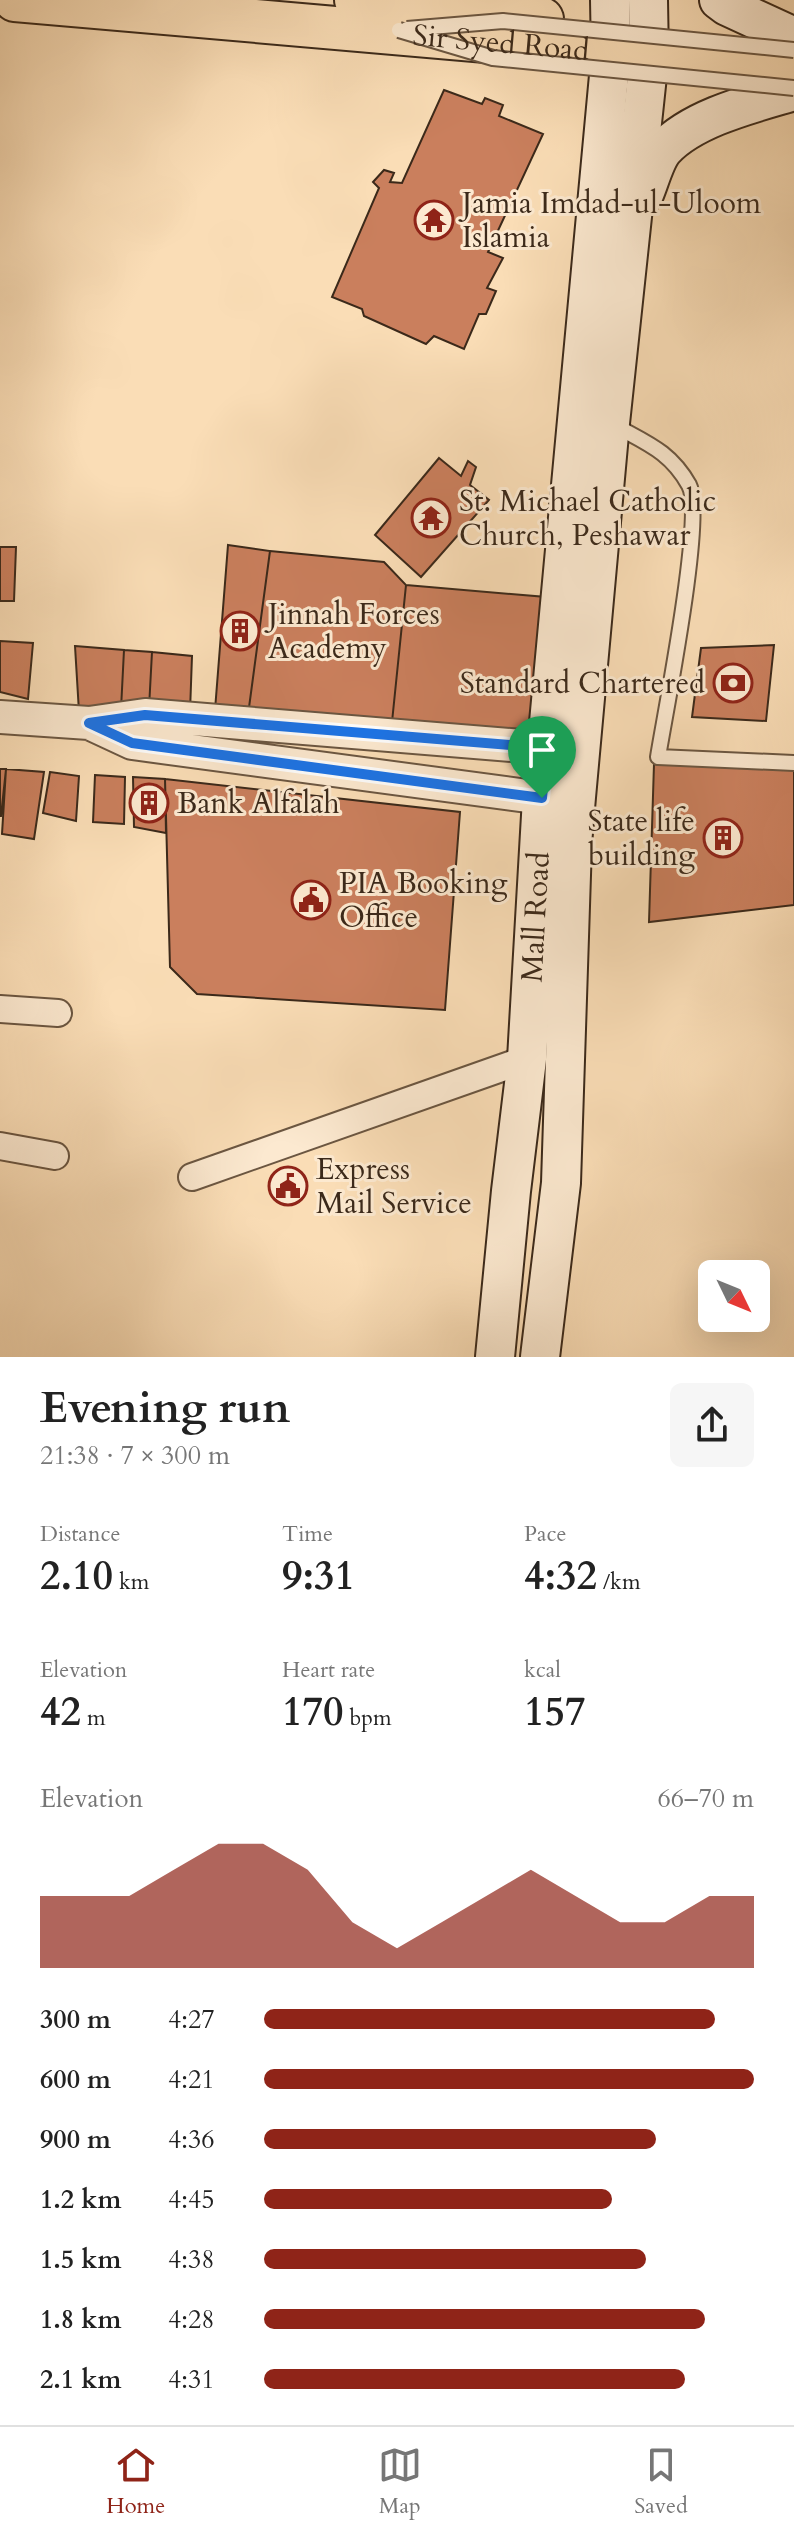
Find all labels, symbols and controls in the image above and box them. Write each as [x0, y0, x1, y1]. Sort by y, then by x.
street label: Sir Syed Road [411, 14, 591, 71]
place label: Jamia Imdad-ul-Uloom Islamia [458, 183, 762, 258]
temple icon: Jamia Imdad-ul-Uloom Islamia [413, 199, 455, 241]
place label: St. Michael Catholic Church, Peshawar [459, 481, 716, 556]
temple icon: St. Michael Catholic Church, Peshawar [410, 497, 452, 539]
place label: Jinnah Forces Academy [264, 594, 440, 669]
building icon: Jinnah Forces Academy [219, 610, 261, 652]
bank icon: Standard Chartered [712, 662, 754, 704]
place label: Standard Chartered [460, 663, 705, 704]
pin [508, 716, 576, 798]
icon: arrive [520, 728, 564, 772]
building icon: Bank Alfalah [128, 782, 170, 824]
place label: Bank Alfalah [177, 783, 340, 824]
place label: State life building [588, 801, 695, 876]
building icon: State life building [702, 817, 744, 859]
street label: Mall Road [511, 851, 559, 983]
place label: PIA Booking Office [339, 863, 508, 938]
public building icon: PIA Booking Office [290, 879, 332, 921]
place label: Express Mail Service [316, 1149, 472, 1224]
public building icon: Express Mail Service [267, 1165, 309, 1207]
north arrow [698, 1260, 770, 1332]
map controls [698, 1260, 770, 1332]
text: Evening run [40, 1378, 290, 1438]
button: share [670, 1383, 754, 1467]
text: 21:38 · 7 × 300 m [40, 1438, 230, 1473]
text: Distance [40, 1519, 120, 1549]
text: Time [282, 1519, 333, 1549]
text: Pace [524, 1519, 567, 1549]
text: 2.10 [40, 1549, 113, 1604]
text: 9:31 [282, 1549, 355, 1604]
text: 4:32 [524, 1549, 597, 1604]
text: km [113, 1567, 149, 1597]
text: /km [597, 1567, 641, 1597]
text: Elevation [40, 1655, 127, 1685]
text: Heart rate [282, 1655, 375, 1685]
text: kcal [524, 1655, 561, 1685]
text: 42 [40, 1685, 81, 1740]
text: 170 [282, 1685, 343, 1740]
text: 157 [524, 1685, 585, 1740]
text: m [81, 1703, 106, 1733]
text: bpm [343, 1703, 392, 1733]
text: Elevation [40, 1781, 143, 1816]
text: 66–70 m [657, 1781, 754, 1816]
text: 300 m [40, 2002, 111, 2037]
text: 4:27 [168, 2002, 215, 2037]
text: 600 m [40, 2062, 111, 2097]
text: 4:21 [168, 2062, 215, 2097]
text: 900 m [40, 2122, 111, 2157]
text: 4:36 [168, 2122, 215, 2157]
text: 1.2 km [40, 2182, 121, 2217]
text: 4:45 [168, 2182, 215, 2217]
text: 1.5 km [40, 2242, 121, 2277]
text: 4:38 [168, 2242, 215, 2277]
text: 1.8 km [40, 2302, 121, 2337]
text: 4:28 [168, 2302, 215, 2337]
text: 2.1 km [40, 2362, 121, 2397]
text: 4:31 [168, 2362, 215, 2397]
tab: Home [106, 2443, 165, 2521]
tab: Map [378, 2443, 422, 2521]
tab: Saved [634, 2443, 688, 2521]

